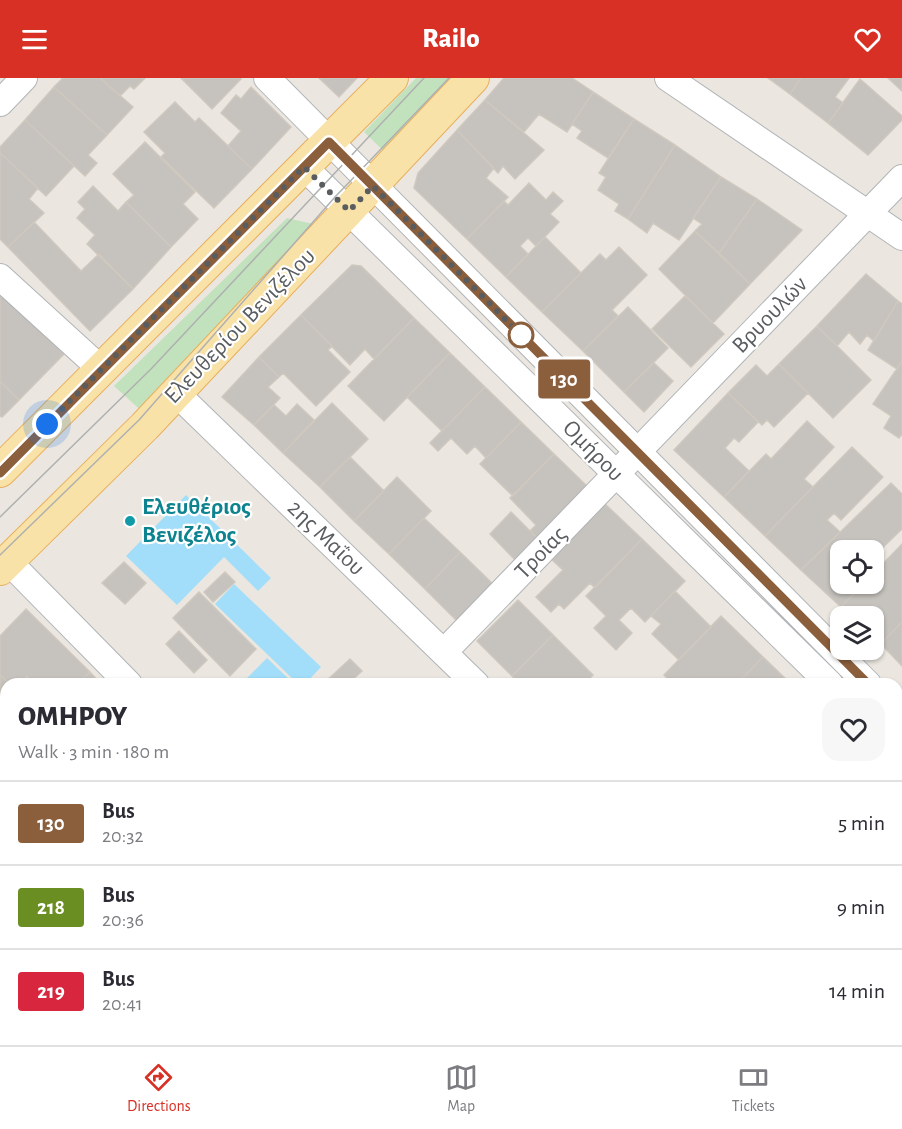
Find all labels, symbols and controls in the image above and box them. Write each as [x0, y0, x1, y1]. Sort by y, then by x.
icon: menu [18, 23, 51, 56]
icon: heart [851, 23, 884, 56]
text: Railo [422, 25, 480, 52]
street label: Ελευθερίου Βενιζέλου [160, 244, 320, 408]
street label: Βρυουλών [728, 272, 812, 358]
unlabelled marker [508, 322, 534, 348]
line badge: 130 [530, 360, 598, 398]
text: 130 [550, 369, 578, 390]
your location [32, 409, 62, 439]
street label: Ομήρου [558, 416, 628, 486]
place label: Ελευθέριος Βενιζέλος [142, 495, 251, 547]
street label: 2ης Μαΐου [283, 496, 369, 580]
marker: Ελευθέριος Βενιζέλος [123, 514, 137, 528]
street label: Τροίας [510, 522, 572, 584]
map controls [830, 540, 884, 660]
button: locate [830, 540, 884, 594]
button: layers [830, 606, 884, 660]
button: heart [822, 698, 885, 761]
text: ΟΜΗΡΟΥ [18, 703, 127, 731]
text: Walk · 3 min · 180 m [18, 742, 169, 762]
text: Bus [102, 800, 135, 822]
text: 5 min [838, 812, 885, 834]
text: 130 [37, 813, 65, 834]
text: 20:32 [102, 826, 144, 846]
text: Bus [102, 884, 135, 906]
text: 9 min [837, 896, 885, 918]
text: 218 [37, 897, 65, 918]
text: 20:36 [102, 910, 144, 930]
text: Bus [102, 968, 135, 990]
text: 14 min [829, 980, 885, 1002]
text: 219 [37, 981, 65, 1002]
text: 20:41 [102, 994, 143, 1014]
tab: Directions [127, 1061, 191, 1116]
tab: Map [445, 1061, 478, 1116]
tab: Tickets [732, 1061, 775, 1116]

